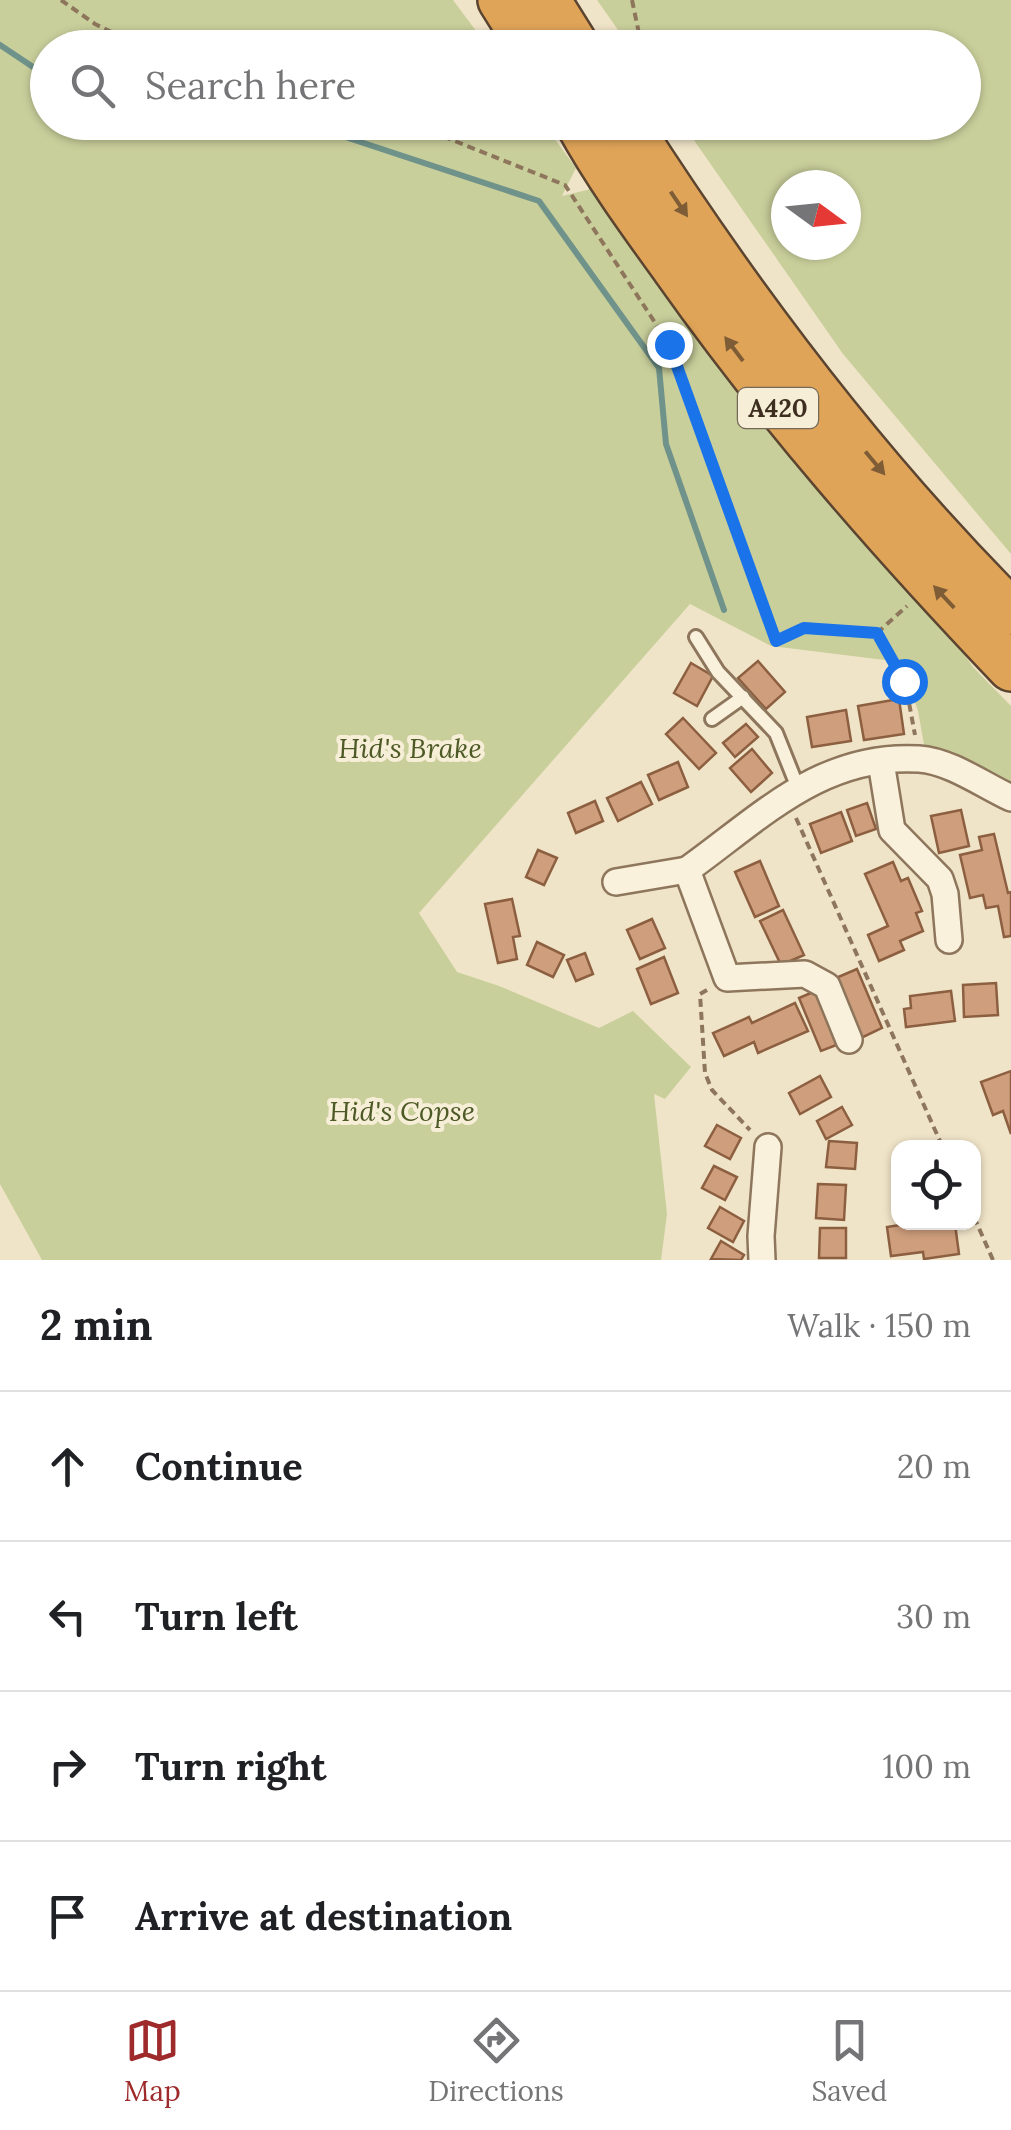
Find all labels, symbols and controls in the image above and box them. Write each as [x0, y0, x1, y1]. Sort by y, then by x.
search box [30, 30, 981, 140]
icon: search [65, 58, 120, 113]
text: Search here [145, 61, 356, 109]
north arrow [771, 170, 861, 260]
one-way arrow [669, 190, 688, 218]
route end [647, 322, 693, 368]
one-way arrow [725, 336, 745, 362]
road number: A420 [738, 388, 818, 428]
one-way arrow [864, 450, 886, 475]
one-way arrow [933, 585, 956, 609]
route start [882, 659, 928, 705]
park label: Hid's Brake [338, 730, 482, 766]
park label: Hid's Copse [329, 1093, 475, 1129]
map controls [891, 1140, 981, 1230]
button: locate [891, 1140, 981, 1230]
text: 2 min [40, 1298, 153, 1352]
text: Walk · 150 m [787, 1305, 971, 1346]
icon: ahead [40, 1439, 95, 1494]
text: Continue [135, 1442, 303, 1490]
text: 20 m [897, 1446, 971, 1487]
icon: left [40, 1589, 95, 1644]
text: Turn left [135, 1592, 298, 1640]
text: 30 m [896, 1596, 971, 1637]
icon: right [40, 1739, 95, 1794]
text: Turn right [135, 1742, 326, 1790]
text: 100 m [883, 1746, 971, 1787]
icon: arrive [40, 1889, 95, 1944]
text: Arrive at destination [135, 1892, 512, 1940]
tab: Map [124, 2013, 181, 2109]
tab: Directions [428, 2013, 564, 2109]
tab: Saved [811, 2013, 887, 2109]

